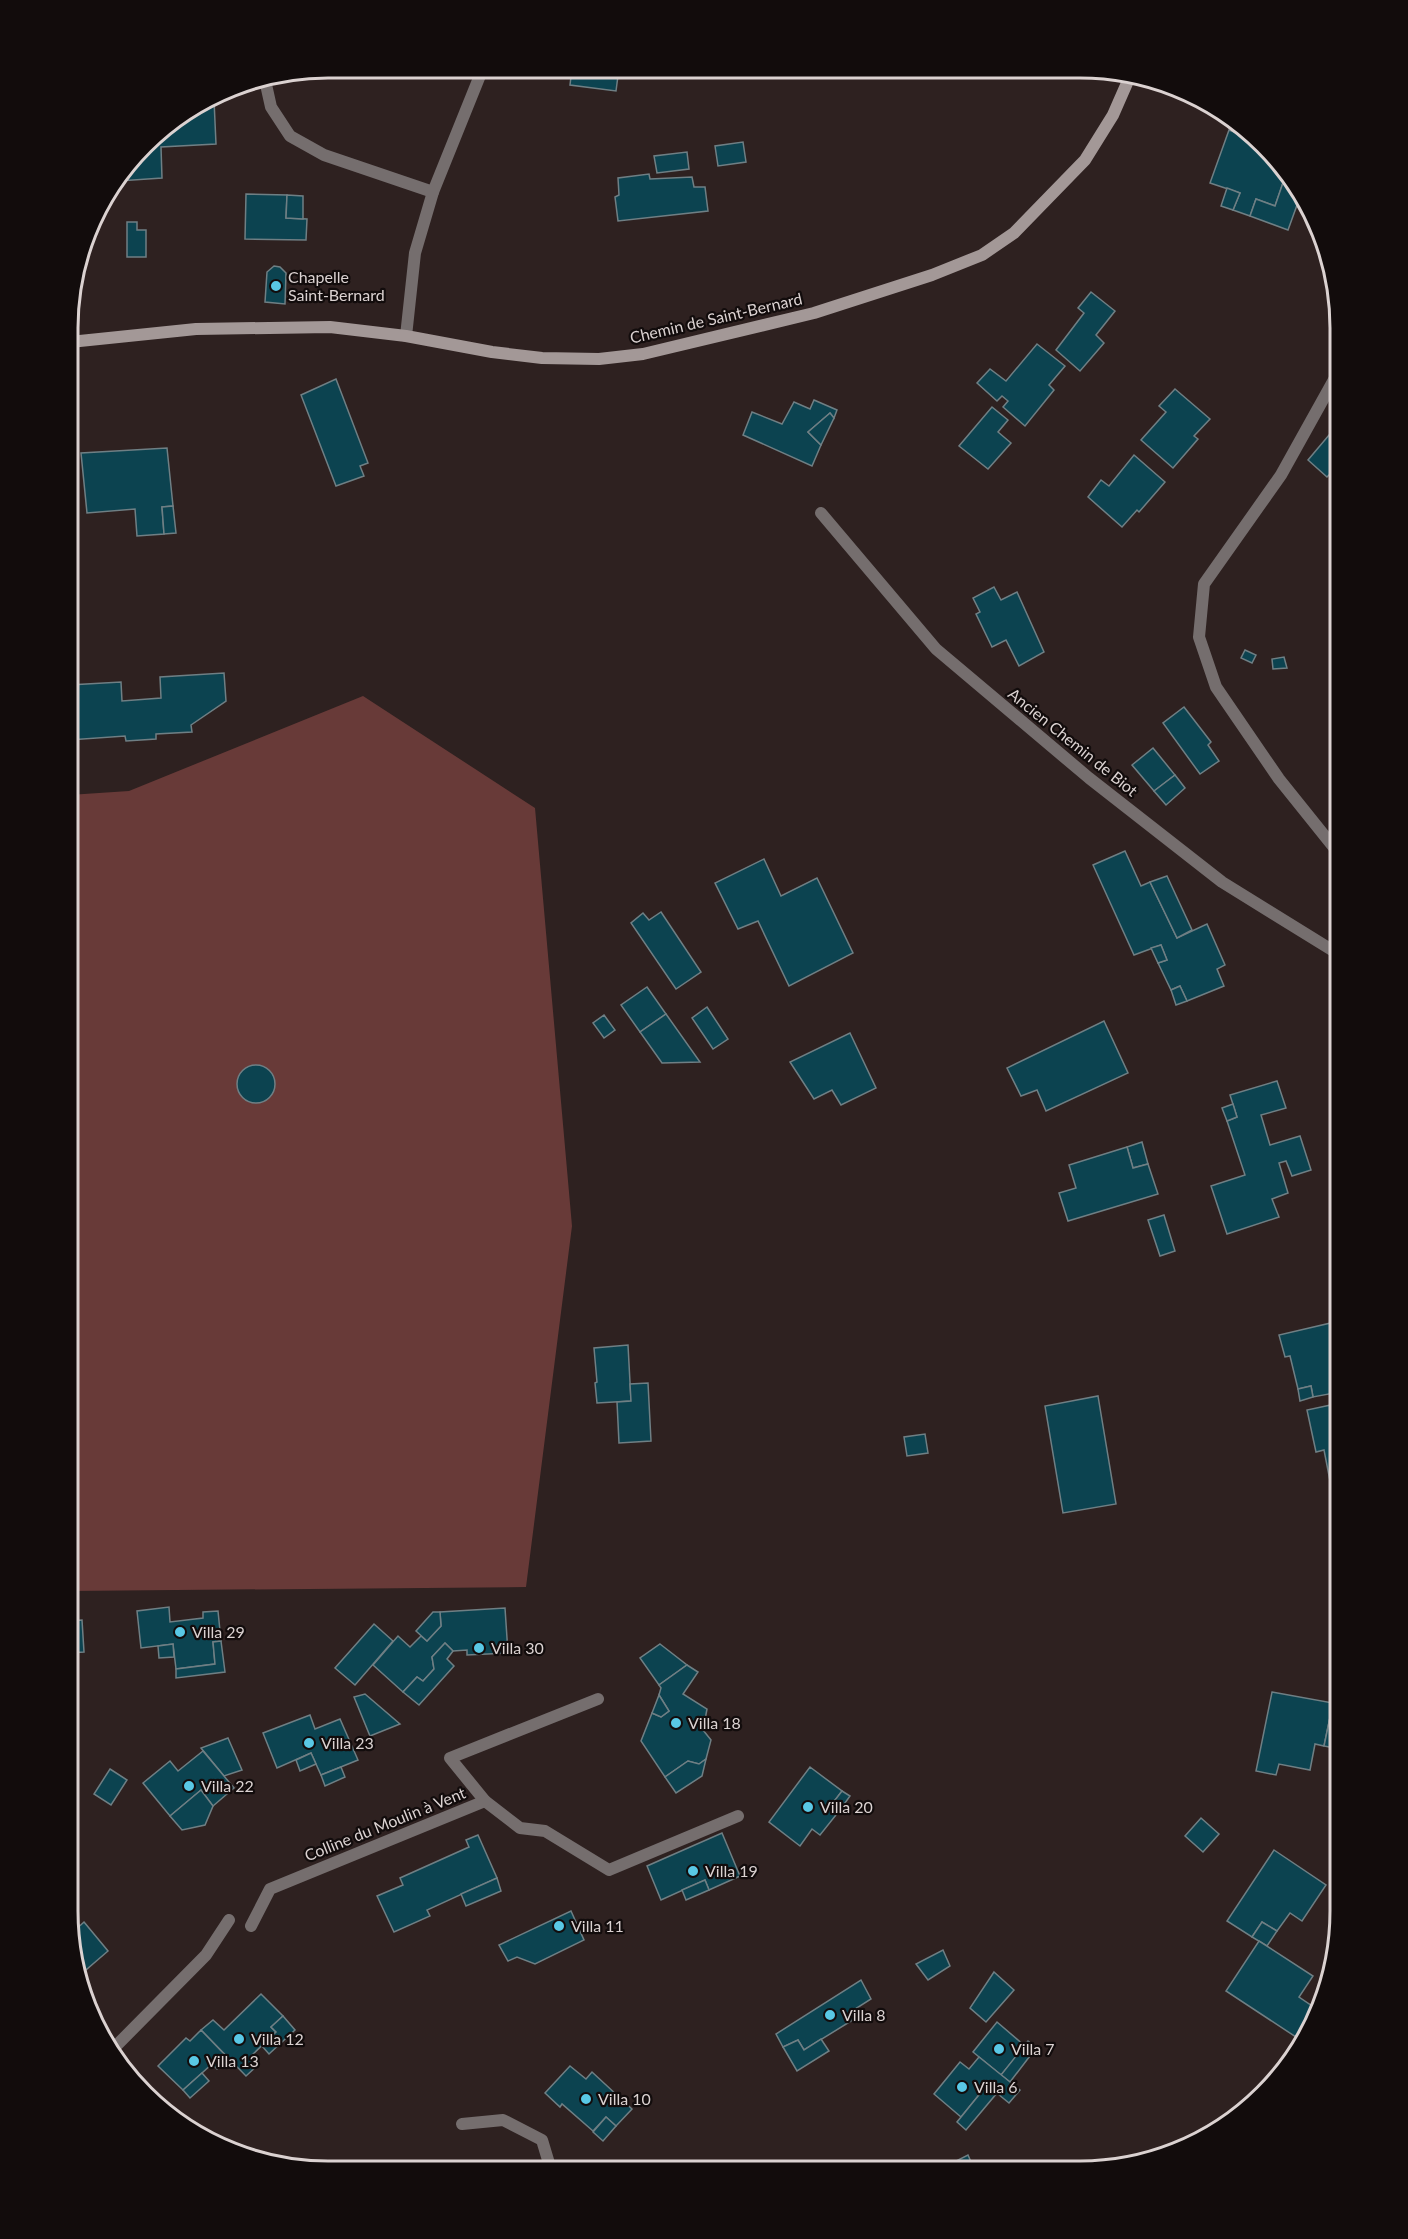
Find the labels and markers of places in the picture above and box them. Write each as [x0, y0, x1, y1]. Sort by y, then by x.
place label: Chapelle Saint-Bernard [288, 267, 385, 304]
marker: Chapelle Saint-Bernard [269, 279, 283, 293]
place label: Villa 29 [192, 1622, 245, 1641]
marker: Villa 29 [173, 1625, 187, 1639]
place label: Villa 30 [491, 1638, 544, 1657]
marker: Villa 30 [472, 1641, 486, 1655]
place label: Villa 18 [688, 1713, 741, 1732]
marker: Villa 18 [669, 1716, 683, 1730]
place label: Villa 23 [321, 1733, 374, 1752]
marker: Villa 23 [302, 1736, 316, 1750]
place label: Villa 22 [201, 1776, 254, 1795]
marker: Villa 22 [182, 1779, 196, 1793]
place label: Villa 20 [820, 1797, 873, 1816]
marker: Villa 20 [801, 1800, 815, 1814]
place label: Villa 19 [705, 1861, 758, 1880]
marker: Villa 19 [686, 1864, 700, 1878]
place label: Villa 11 [571, 1916, 624, 1935]
marker: Villa 11 [552, 1919, 566, 1933]
place label: Villa 8 [842, 2005, 886, 2024]
marker: Villa 8 [823, 2008, 837, 2022]
place label: Villa 12 [251, 2029, 304, 2048]
marker: Villa 12 [232, 2032, 246, 2046]
place label: Villa 7 [1011, 2039, 1055, 2058]
marker: Villa 7 [992, 2042, 1006, 2056]
place label: Villa 13 [206, 2051, 259, 2070]
marker: Villa 13 [187, 2054, 201, 2068]
place label: Villa 6 [974, 2077, 1018, 2096]
marker: Villa 6 [955, 2080, 969, 2094]
place label: Villa 10 [598, 2089, 651, 2108]
marker: Villa 10 [579, 2092, 593, 2106]

